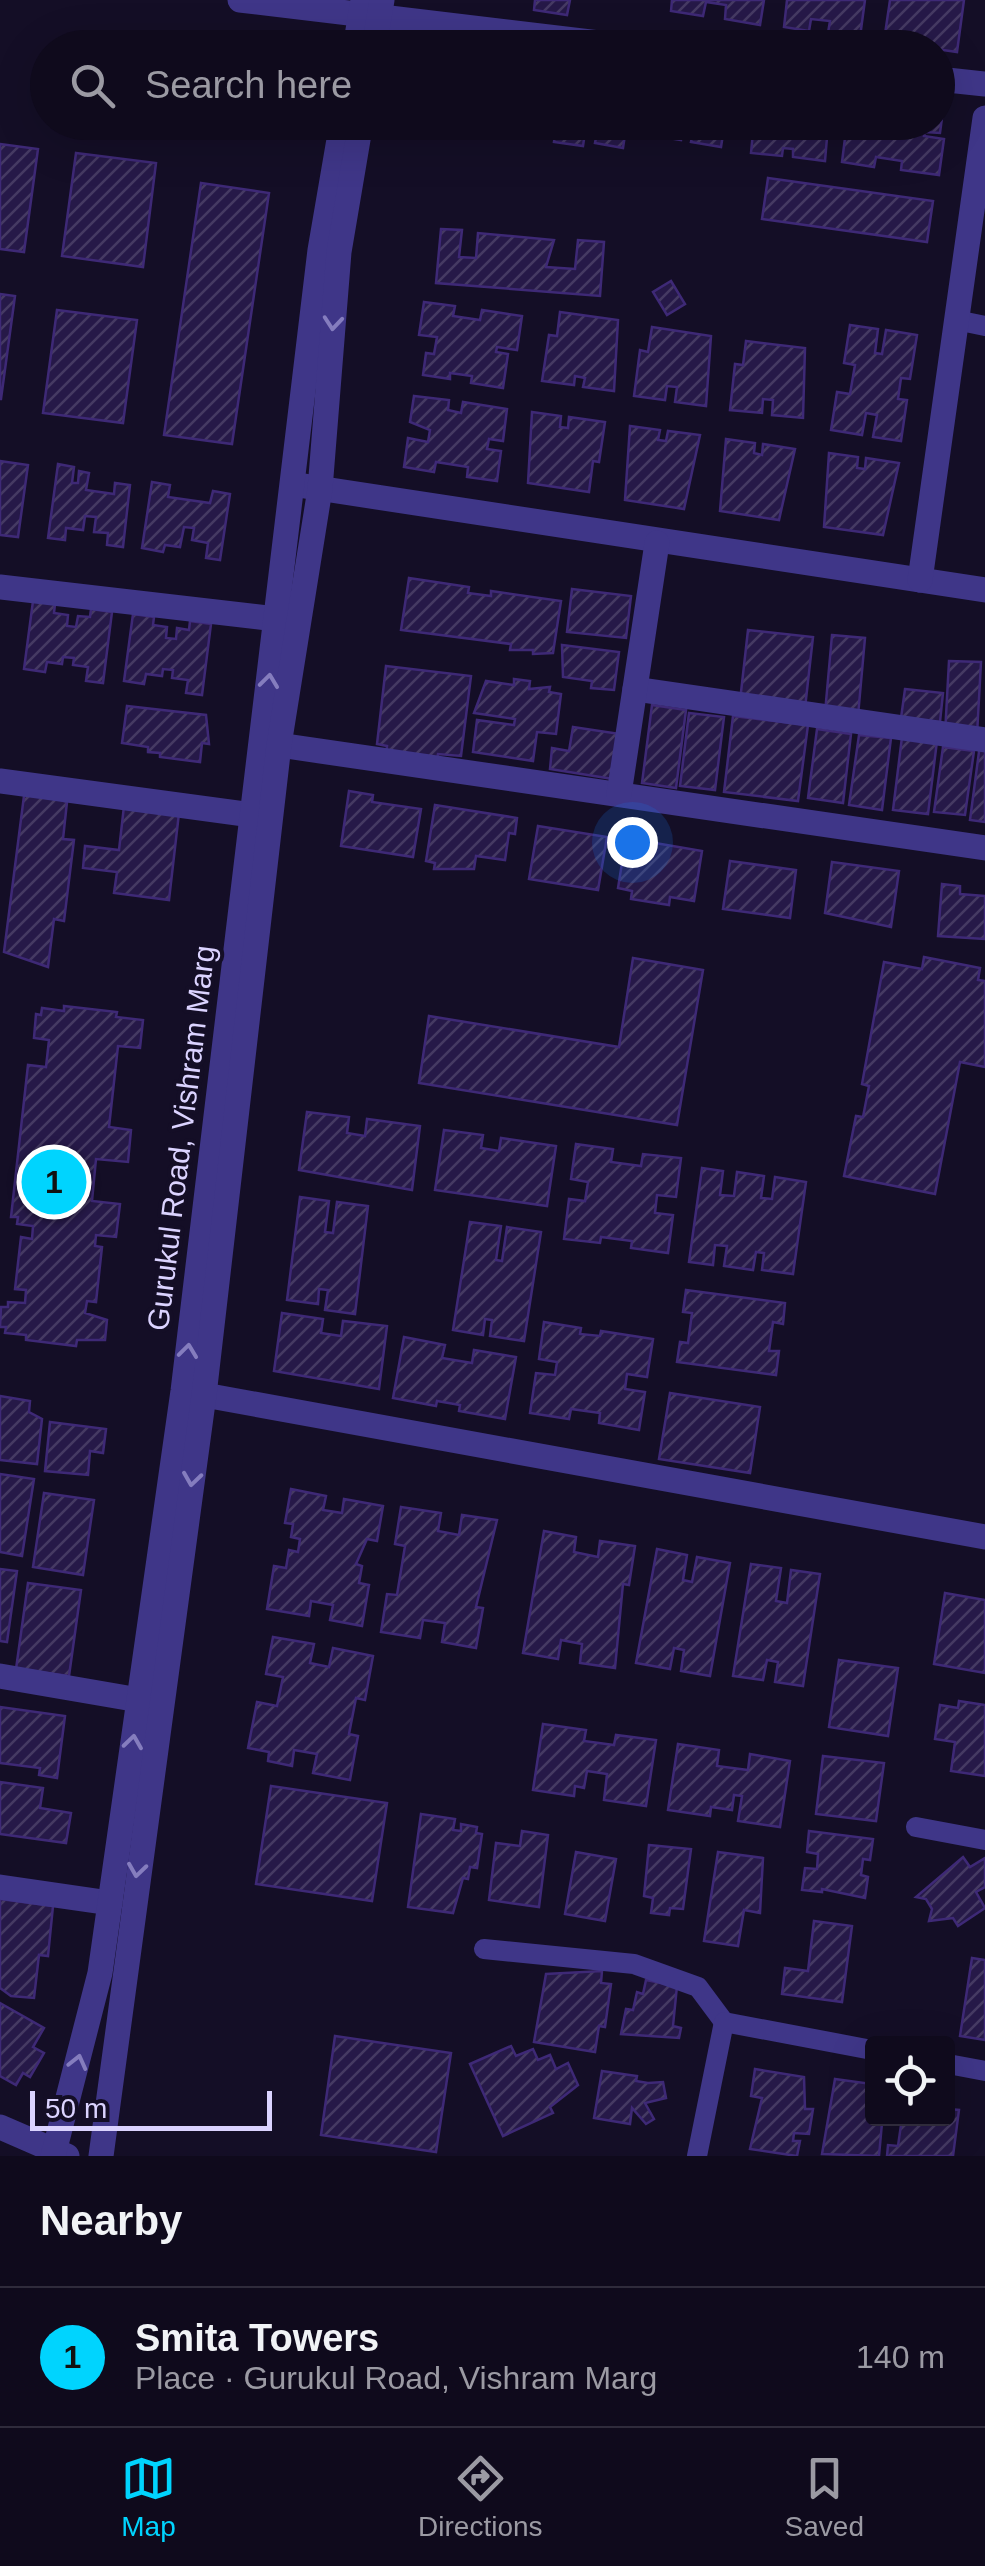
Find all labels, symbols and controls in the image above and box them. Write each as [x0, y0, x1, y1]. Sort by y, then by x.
search box [30, 30, 955, 140]
icon: search [65, 58, 120, 113]
text: Search here [145, 64, 352, 106]
one-way arrow [323, 315, 345, 331]
one-way arrow [257, 672, 278, 689]
your location [607, 817, 658, 868]
street label: Gurukul Road, Vishram Marg [141, 943, 221, 1333]
pin: 1 [22, 1144, 86, 1220]
one-way arrow [177, 1342, 198, 1358]
one-way arrow [182, 1471, 203, 1487]
one-way arrow [122, 1734, 143, 1750]
one-way arrow [128, 1862, 149, 1879]
map controls [865, 2036, 955, 2126]
button: locate [865, 2036, 955, 2126]
one-way arrow [66, 2054, 87, 2071]
scale bar [30, 2086, 272, 2130]
text: 50 m [45, 2093, 107, 2124]
text: Nearby [40, 2197, 182, 2244]
text: Smita Towers [135, 2317, 379, 2359]
text: 1 [64, 2339, 81, 2375]
text: 140 m [856, 2339, 945, 2375]
text: Place · Gurukul Road, Vishram Marg [135, 2360, 657, 2396]
tab: Map [121, 2451, 176, 2543]
tab: Directions [418, 2451, 543, 2543]
tab: Saved [785, 2451, 864, 2543]

